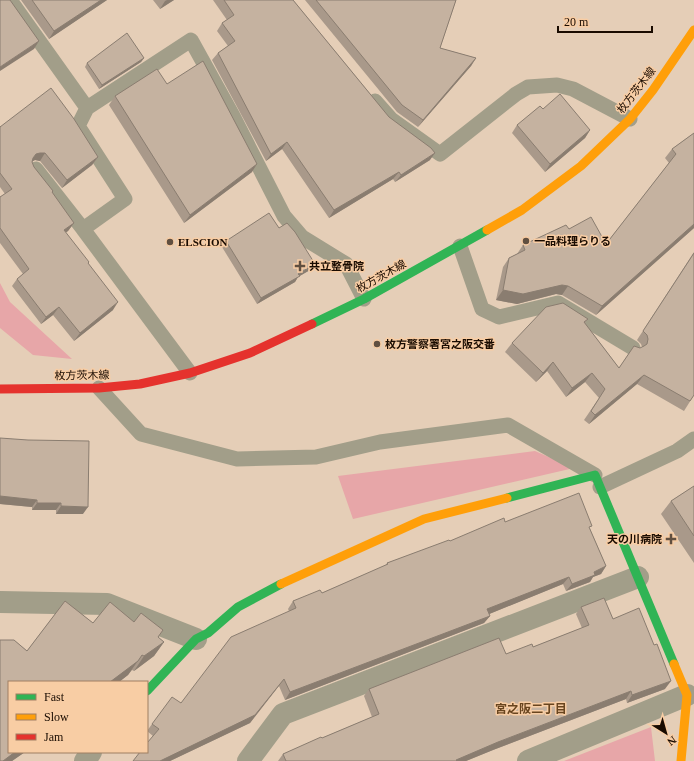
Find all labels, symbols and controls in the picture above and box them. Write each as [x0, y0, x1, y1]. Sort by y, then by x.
scale bar [558, 8, 652, 34]
text: 20 m [564, 15, 589, 29]
street label: 枚方茨木線 [614, 65, 658, 115]
place label: 一品料理らりる [534, 235, 611, 247]
place label: ELSCION [178, 236, 228, 248]
marker: 一品料理らりる [521, 236, 531, 246]
marker: ELSCION [165, 237, 175, 247]
street label: 枚方茨木線 [354, 257, 408, 295]
marker: 共立整骨院 [294, 260, 306, 272]
place label: 共立整骨院 [309, 260, 364, 272]
place label: 枚方警察署宮之阪交番 [385, 338, 495, 350]
marker: 枚方警察署宮之阪交番 [372, 339, 382, 349]
street label: 枚方茨木線 [54, 369, 110, 381]
place label: 天の川病院 [607, 533, 662, 545]
marker: 天の川病院 [665, 533, 677, 545]
legend [8, 681, 148, 753]
text: Fast [44, 690, 65, 704]
district label: 宮之阪二丁目 [495, 702, 567, 716]
text: Slow [44, 710, 69, 724]
north arrow [646, 713, 686, 753]
text: Jam [44, 730, 64, 744]
text: N [665, 734, 679, 748]

